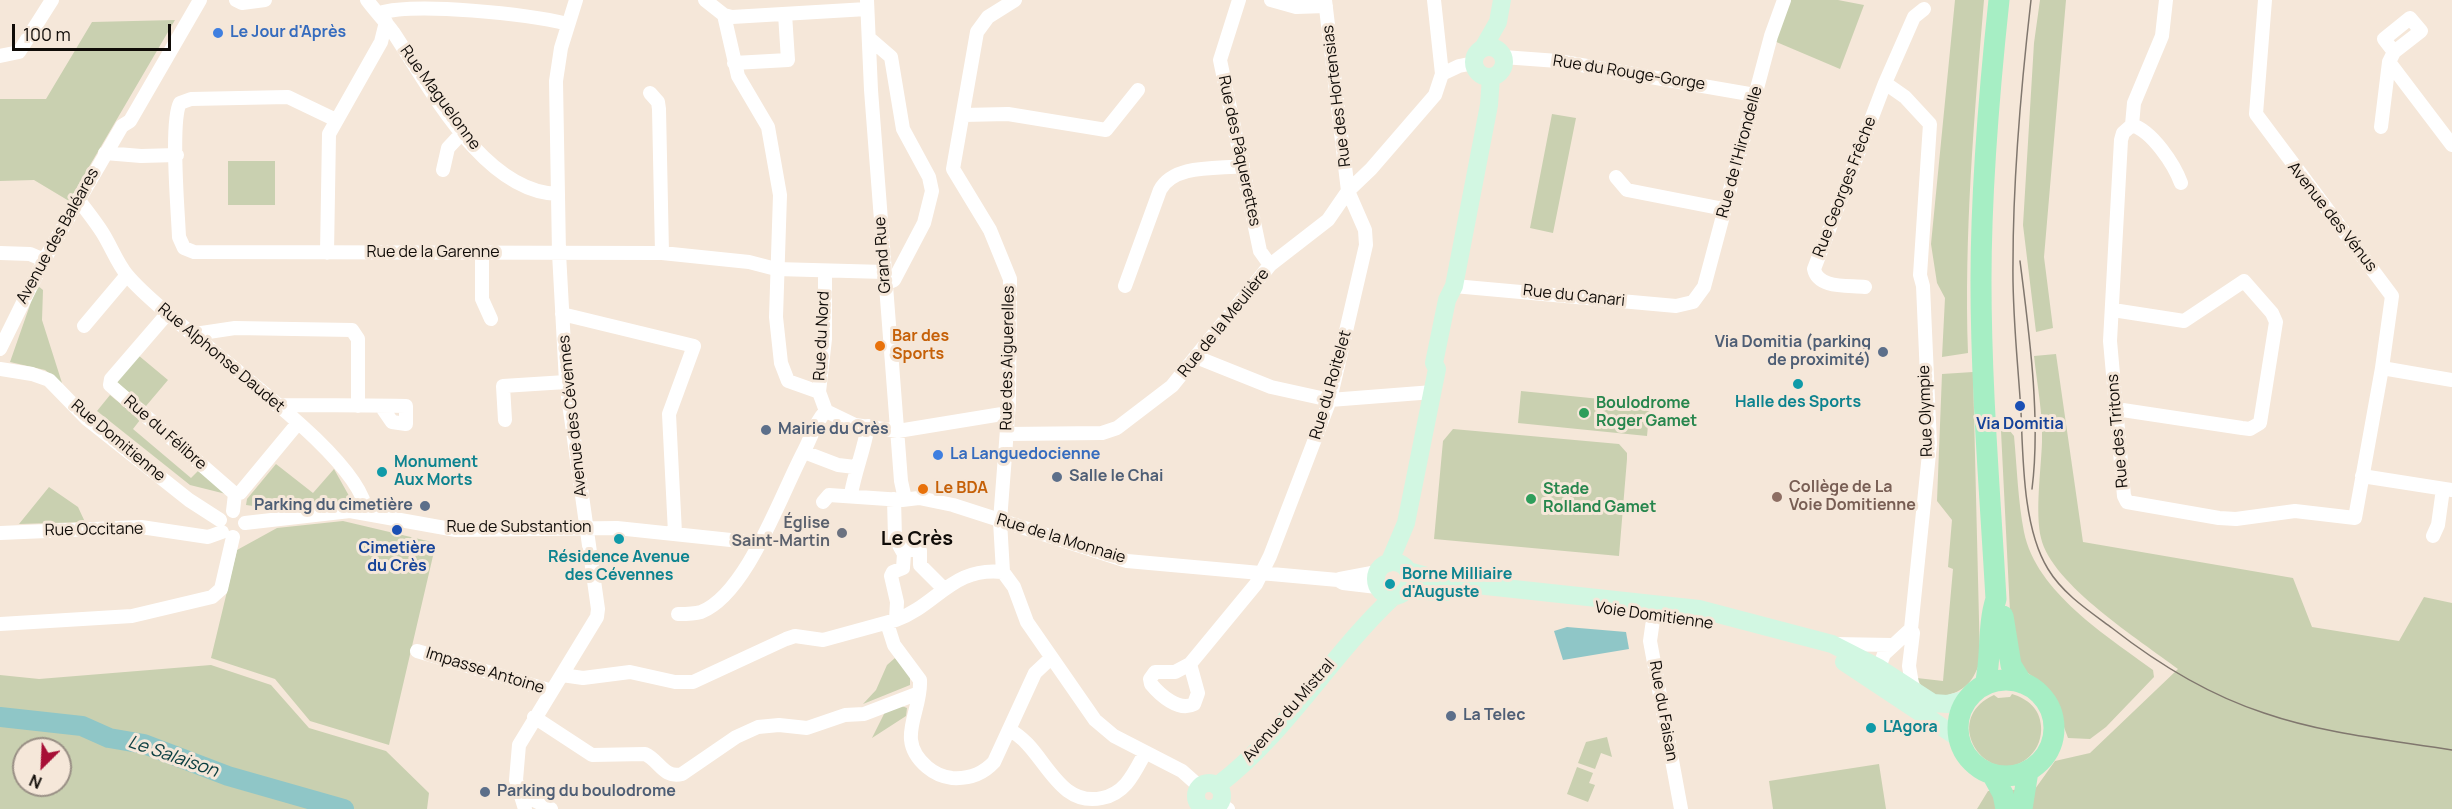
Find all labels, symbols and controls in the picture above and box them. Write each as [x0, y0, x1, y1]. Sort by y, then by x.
scale bar [15, 12, 174, 50]
text: 100 m [23, 22, 71, 46]
place label: Le Jour d'Après [230, 23, 346, 43]
street label: Rue des Hortensias [1319, 24, 1355, 168]
marker: Le Jour d'Après [211, 26, 225, 40]
street label: Rue Maguelonne [396, 42, 484, 154]
street label: Rue du Rouge-Gorge [1551, 51, 1707, 95]
street label: Rue des Pâquerettes [1214, 74, 1264, 228]
street label: Rue de l'Hirondelle [1713, 84, 1767, 220]
street label: Rue Georges Frêche [1809, 114, 1881, 260]
street label: Avenue des Vénus [2283, 158, 2381, 276]
street label: Avenue des Baléares [13, 165, 103, 307]
street label: Grand Rue [871, 216, 895, 294]
street label: Rue de la Garenne [366, 243, 500, 263]
street label: Rue de la Meulière [1174, 265, 1274, 381]
street label: Rue du Canari [1522, 281, 1626, 311]
street label: Rue des Aiguerelles [997, 285, 1019, 431]
street label: Rue du Nord [810, 291, 834, 381]
street label: Rue Alphonse Daudet [154, 299, 288, 417]
place label: Bar des Sports [892, 327, 949, 365]
street label: Rue du Roitelet [1306, 328, 1356, 442]
place label: Via Domitia (parking de proximité) [1715, 333, 1871, 371]
street label: Avenue des Cévennes [555, 334, 591, 498]
marker: Bar des Sports [873, 339, 887, 353]
marker: Via Domitia (parking de proximité) [1876, 345, 1890, 359]
street label: Rue Olympie [1915, 365, 1937, 457]
street label: Rue des Tritons [2103, 373, 2133, 489]
marker: Halle des Sports [1791, 377, 1805, 391]
street label: Rue du Félibre [120, 392, 210, 474]
place label: Halle des Sports [1735, 393, 1861, 413]
place label: Boulodrome Roger Gamet [1596, 394, 1697, 432]
street label: Rue Domitienne [67, 396, 169, 486]
marker: Via Domitia [2013, 399, 2027, 413]
marker: Boulodrome Roger Gamet [1577, 406, 1591, 420]
place label: Via Domitia [1976, 415, 2064, 435]
place label: Mairie du Crès [778, 420, 889, 440]
marker: Mairie du Crès [759, 423, 773, 437]
place label: La Languedocienne [950, 445, 1100, 465]
marker: La Languedocienne [931, 448, 945, 462]
place label: Monument Aux Morts [394, 453, 478, 491]
marker: Monument Aux Morts [375, 465, 389, 479]
place label: Salle le Chai [1069, 467, 1163, 487]
marker: Salle le Chai [1050, 470, 1064, 484]
place label: Collège de La Voie Domitienne [1789, 478, 1916, 516]
place label: Le BDA [935, 479, 988, 499]
place label: Stade Rolland Gamet [1543, 480, 1656, 518]
marker: Le BDA [916, 482, 930, 496]
marker: Collège de La Voie Domitienne [1770, 490, 1784, 504]
marker: Stade Rolland Gamet [1524, 492, 1538, 506]
place label: Parking du cimetière [254, 496, 413, 516]
marker: Parking du cimetière [418, 499, 432, 513]
street label: Rue de la Monnaie [994, 510, 1128, 568]
place label: Église Saint-Martin [731, 514, 830, 552]
street label: Rue de Substantion [446, 518, 592, 538]
street label: Rue Occitane [44, 520, 144, 540]
marker: Cimetière du Crès [390, 523, 404, 537]
marker: Église Saint-Martin [835, 526, 849, 540]
district label: Le Crès [881, 527, 953, 551]
marker: Résidence Avenue des Cévennes [612, 532, 626, 546]
place label: Cimetière du Crès [358, 539, 436, 577]
place label: Résidence Avenue des Cévennes [548, 548, 690, 586]
place label: Borne Milliaire d'Auguste [1402, 565, 1512, 603]
marker: Borne Milliaire d'Auguste [1383, 577, 1397, 591]
street label: Voie Domitienne [1593, 598, 1715, 634]
street label: Impasse Antoine [424, 644, 546, 698]
street label: Avenue du Mistral [1239, 656, 1339, 766]
street label: Rue du Faisan [1645, 659, 1681, 763]
place label: La Telec [1463, 706, 1525, 726]
marker: La Telec [1444, 709, 1458, 723]
place label: L'Agora [1883, 718, 1938, 738]
marker: L'Agora [1864, 721, 1878, 735]
water label: Le Salaison [125, 732, 221, 782]
north arrow [12, 737, 72, 797]
text: N [26, 769, 45, 794]
place label: Parking du boulodrome [497, 782, 676, 802]
marker: Parking du boulodrome [478, 785, 492, 799]

